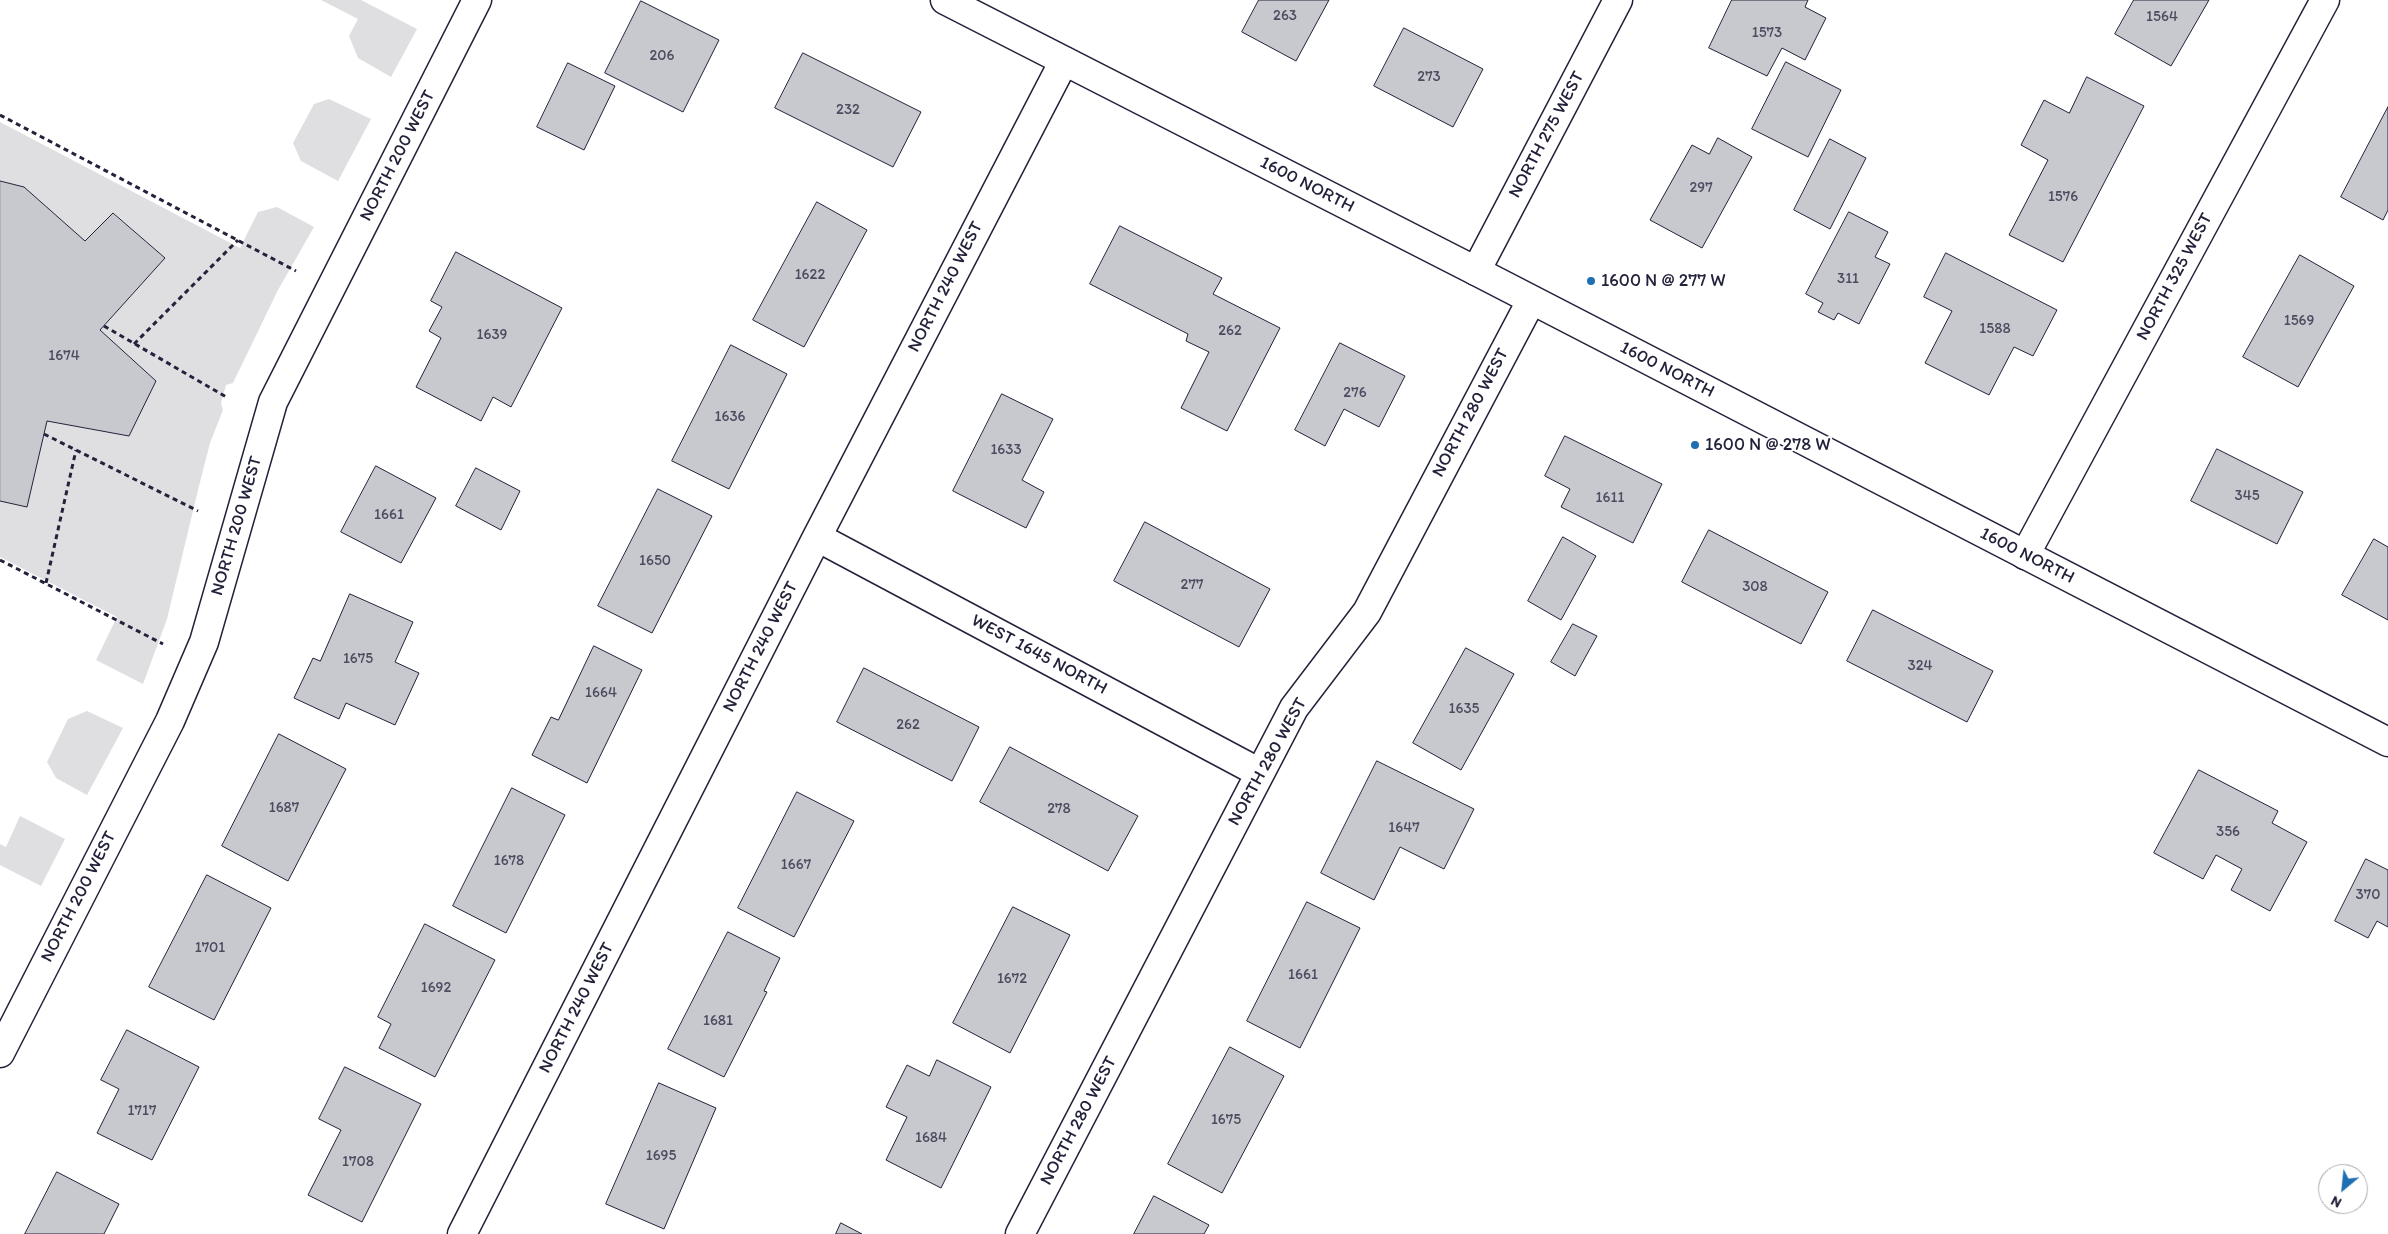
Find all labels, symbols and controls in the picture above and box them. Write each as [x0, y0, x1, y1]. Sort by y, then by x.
house number: 263 [1273, 7, 1297, 25]
house number: 1564 [2146, 8, 2178, 26]
house number: 1573 [1752, 24, 1782, 42]
house number: 206 [649, 47, 675, 65]
house number: 273 [1417, 68, 1441, 86]
street label: NORTH 275 WEST [1505, 68, 1589, 202]
street label: NORTH 200 WEST [356, 87, 440, 225]
house number: 232 [836, 101, 860, 119]
street label: 1600 NORTH [1256, 152, 1358, 218]
house number: 297 [1689, 179, 1713, 197]
house number: 1576 [2048, 188, 2078, 206]
street label: NORTH 325 WEST [2132, 210, 2218, 344]
street label: NORTH 240 WEST [904, 218, 988, 356]
house number: 1622 [795, 266, 825, 284]
place label: 1600 N @ 277 W [1601, 270, 1726, 292]
house number: 311 [1837, 270, 1859, 288]
marker: 1600 N @ 277 W [1585, 275, 1597, 287]
house number: 1569 [2284, 312, 2314, 330]
house number: 1588 [1979, 320, 2011, 338]
house number: 262 [1218, 322, 1242, 340]
house number: 1639 [477, 326, 507, 344]
street label: 1600 NORTH [1616, 337, 1718, 403]
street label: NORTH 280 WEST [1428, 345, 1514, 481]
house number: 1674 [48, 347, 80, 365]
house number: 276 [1343, 384, 1367, 402]
house number: 1636 [714, 408, 746, 426]
place label: 1600 N @ 278 W [1705, 434, 1831, 456]
marker: 1600 N @ 278 W [1689, 439, 1701, 451]
house number: 1633 [990, 441, 1022, 459]
street label: NORTH 200 WEST [207, 454, 267, 598]
house number: 345 [2234, 487, 2260, 505]
house number: 1611 [1596, 489, 1624, 507]
house number: 1661 [374, 506, 404, 524]
street label: 1600 NORTH [1976, 523, 2078, 589]
house number: 1650 [639, 552, 671, 570]
house number: 277 [1181, 576, 1203, 594]
street label: NORTH 240 WEST [719, 578, 803, 716]
house number: 308 [1742, 578, 1768, 596]
street label: WEST 1645 NORTH [967, 610, 1111, 700]
house number: 1675 [343, 650, 373, 668]
house number: 324 [1907, 657, 1933, 675]
house number: 1664 [585, 684, 617, 702]
street label: NORTH 280 WEST [1224, 694, 1312, 830]
house number: 1635 [1449, 700, 1479, 718]
house number: 262 [896, 716, 920, 734]
house number: 1687 [269, 799, 299, 817]
house number: 278 [1047, 800, 1071, 818]
house number: 1647 [1388, 819, 1420, 837]
house number: 356 [2216, 823, 2240, 841]
street label: NORTH 200 WEST [37, 828, 121, 966]
house number: 1678 [494, 852, 524, 870]
house number: 1667 [781, 856, 811, 874]
house number: 370 [2356, 886, 2380, 904]
house number: 1701 [195, 939, 225, 957]
street label: NORTH 240 WEST [535, 939, 619, 1077]
house number: 1661 [1288, 966, 1318, 984]
house number: 1672 [997, 970, 1027, 988]
house number: 1692 [421, 979, 451, 997]
house number: 1681 [703, 1012, 733, 1030]
street label: NORTH 280 WEST [1036, 1053, 1122, 1189]
house number: 1717 [128, 1102, 156, 1120]
house number: 1675 [1211, 1111, 1241, 1129]
house number: 1684 [915, 1129, 947, 1147]
house number: 1695 [646, 1147, 676, 1165]
house number: 1708 [342, 1153, 374, 1171]
north arrow [2318, 1164, 2368, 1214]
text: N [2328, 1192, 2344, 1212]

